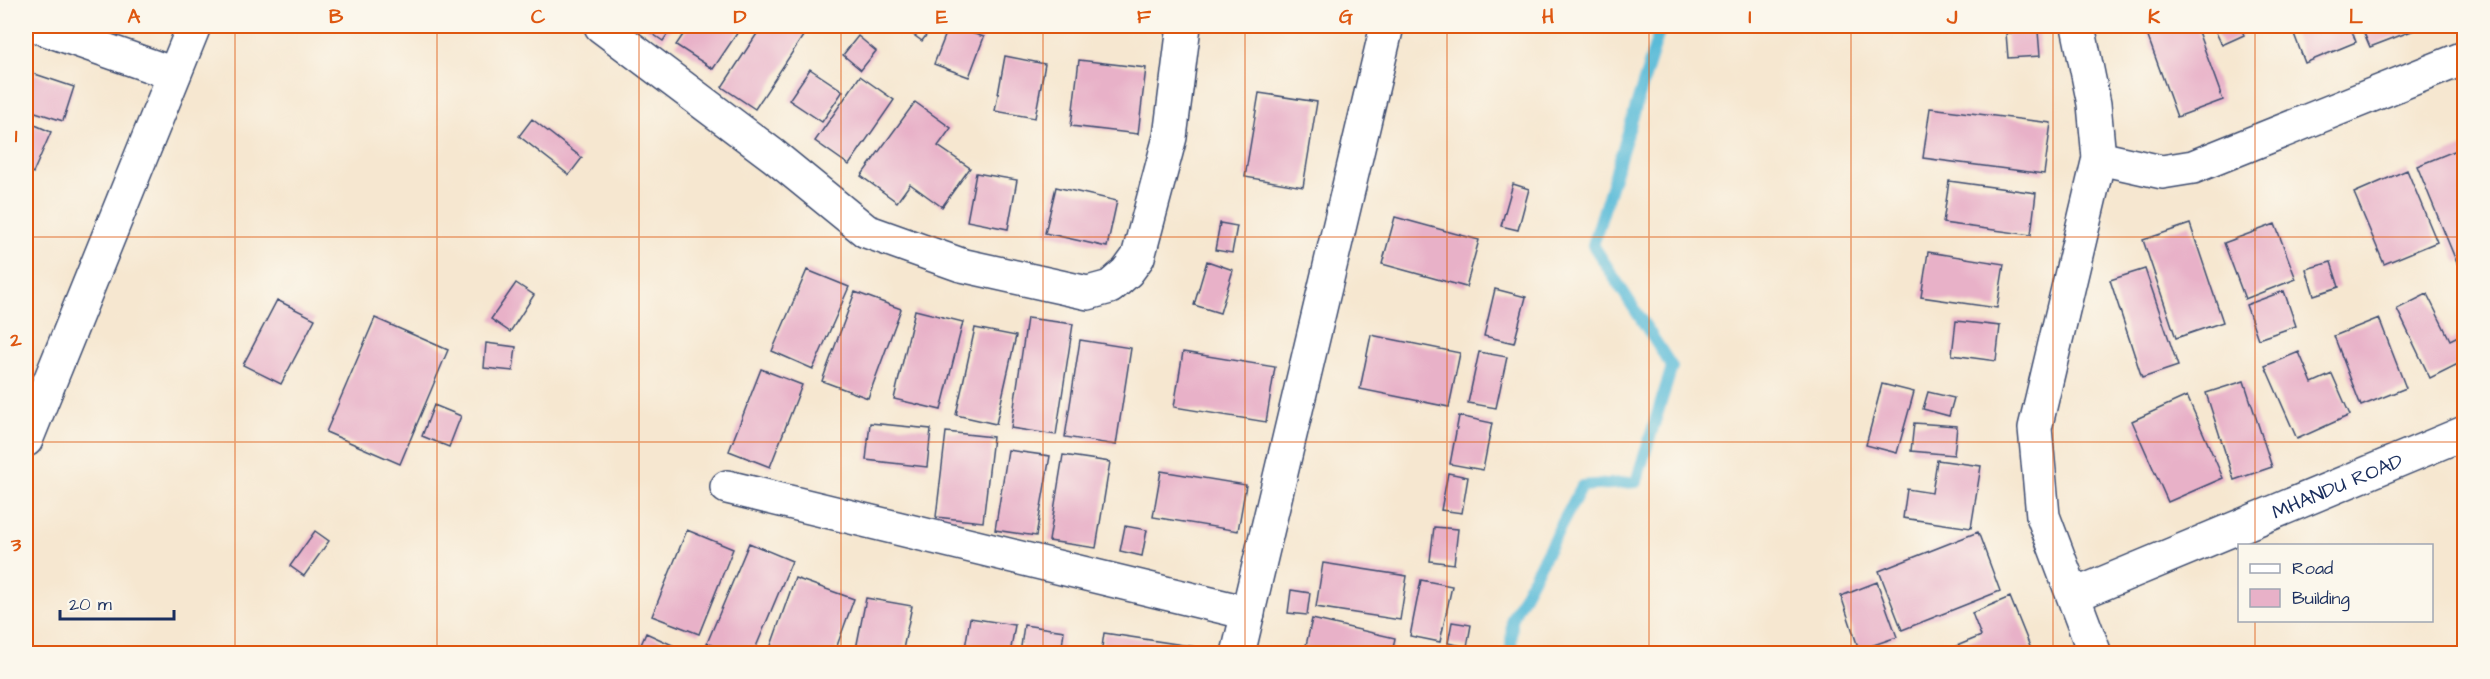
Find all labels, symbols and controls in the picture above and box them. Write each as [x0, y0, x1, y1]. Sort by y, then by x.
text: A [128, 3, 141, 31]
text: B [329, 3, 344, 31]
text: C [531, 3, 546, 31]
text: D [734, 3, 747, 31]
text: E [936, 3, 948, 31]
text: F [1137, 3, 1152, 31]
text: G [1339, 3, 1353, 31]
text: H [1542, 3, 1554, 31]
text: I [1748, 3, 1752, 31]
text: J [1946, 3, 1958, 31]
text: K [2148, 3, 2161, 31]
text: L [2349, 3, 2363, 31]
text: 1 [15, 122, 18, 150]
text: 2 [9, 326, 22, 354]
street label: MHANDU ROAD [2268, 447, 2407, 527]
text: 3 [10, 531, 22, 559]
legend [2238, 544, 2433, 622]
text: Road [2292, 556, 2333, 581]
scale bar [60, 583, 174, 621]
text: Building [2292, 586, 2350, 612]
text: 20 m [69, 592, 112, 617]

